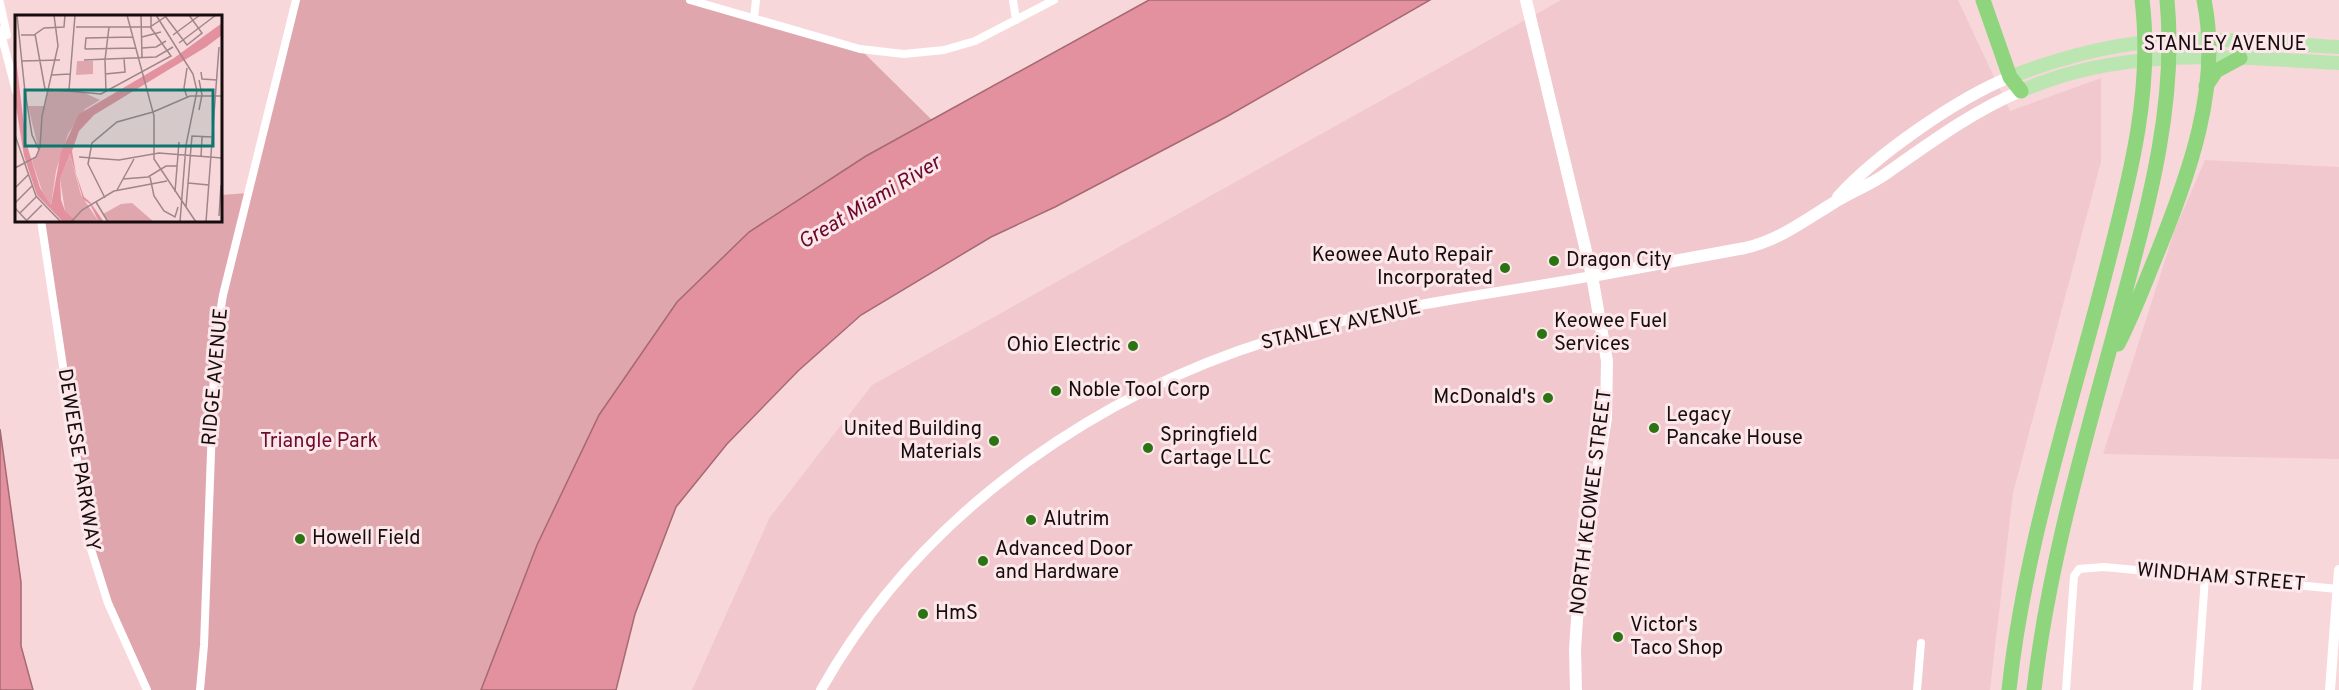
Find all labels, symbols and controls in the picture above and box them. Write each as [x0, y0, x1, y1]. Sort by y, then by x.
inset map [15, 15, 222, 222]
street label: STANLEY AVENUE [2143, 32, 2307, 58]
water label: Great Miami River [794, 149, 948, 256]
place label: Keowee Auto Repair Incorporated [1312, 243, 1493, 292]
place label: Dragon City [1566, 248, 1672, 274]
marker: Dragon City [1547, 254, 1561, 268]
marker: Keowee Auto Repair Incorporated [1498, 261, 1512, 275]
street label: STANLEY AVENUE [1259, 295, 1423, 357]
street label: RIDGE AVENUE [197, 307, 235, 447]
place label: Keowee Fuel Services [1554, 309, 1667, 358]
marker: Keowee Fuel Services [1535, 327, 1549, 341]
place label: Ohio Electric [1007, 333, 1121, 359]
marker: Ohio Electric [1126, 339, 1140, 353]
street label: DEWEESE PARKWAY [51, 367, 105, 553]
place label: Noble Tool Corp [1068, 378, 1210, 404]
marker: Noble Tool Corp [1049, 384, 1063, 398]
place label: McDonald's [1433, 385, 1536, 411]
street label: NORTH KEOWEE STREET [1565, 387, 1619, 617]
marker: McDonald's [1541, 391, 1555, 405]
place label: Legacy Pancake House [1666, 403, 1803, 452]
place label: United Building Materials [844, 417, 982, 466]
marker: Legacy Pancake House [1647, 421, 1661, 435]
place label: Springfield Cartage LLC [1160, 423, 1272, 472]
park label: Triangle Park [260, 429, 378, 455]
marker: United Building Materials [987, 434, 1001, 448]
marker: Springfield Cartage LLC [1141, 441, 1155, 455]
place label: Alutrim [1043, 507, 1110, 533]
marker: Alutrim [1024, 513, 1038, 527]
place label: Howell Field [312, 526, 421, 552]
marker: Howell Field [293, 532, 307, 546]
place label: Advanced Door and Hardware [995, 537, 1133, 586]
marker: Advanced Door and Hardware [976, 554, 990, 568]
street label: WINDHAM STREET [2136, 558, 2306, 598]
place label: HmS [935, 601, 978, 627]
marker: HmS [916, 607, 930, 621]
place label: Victor's Taco Shop [1630, 613, 1723, 662]
marker: Victor's Taco Shop [1611, 630, 1625, 644]

